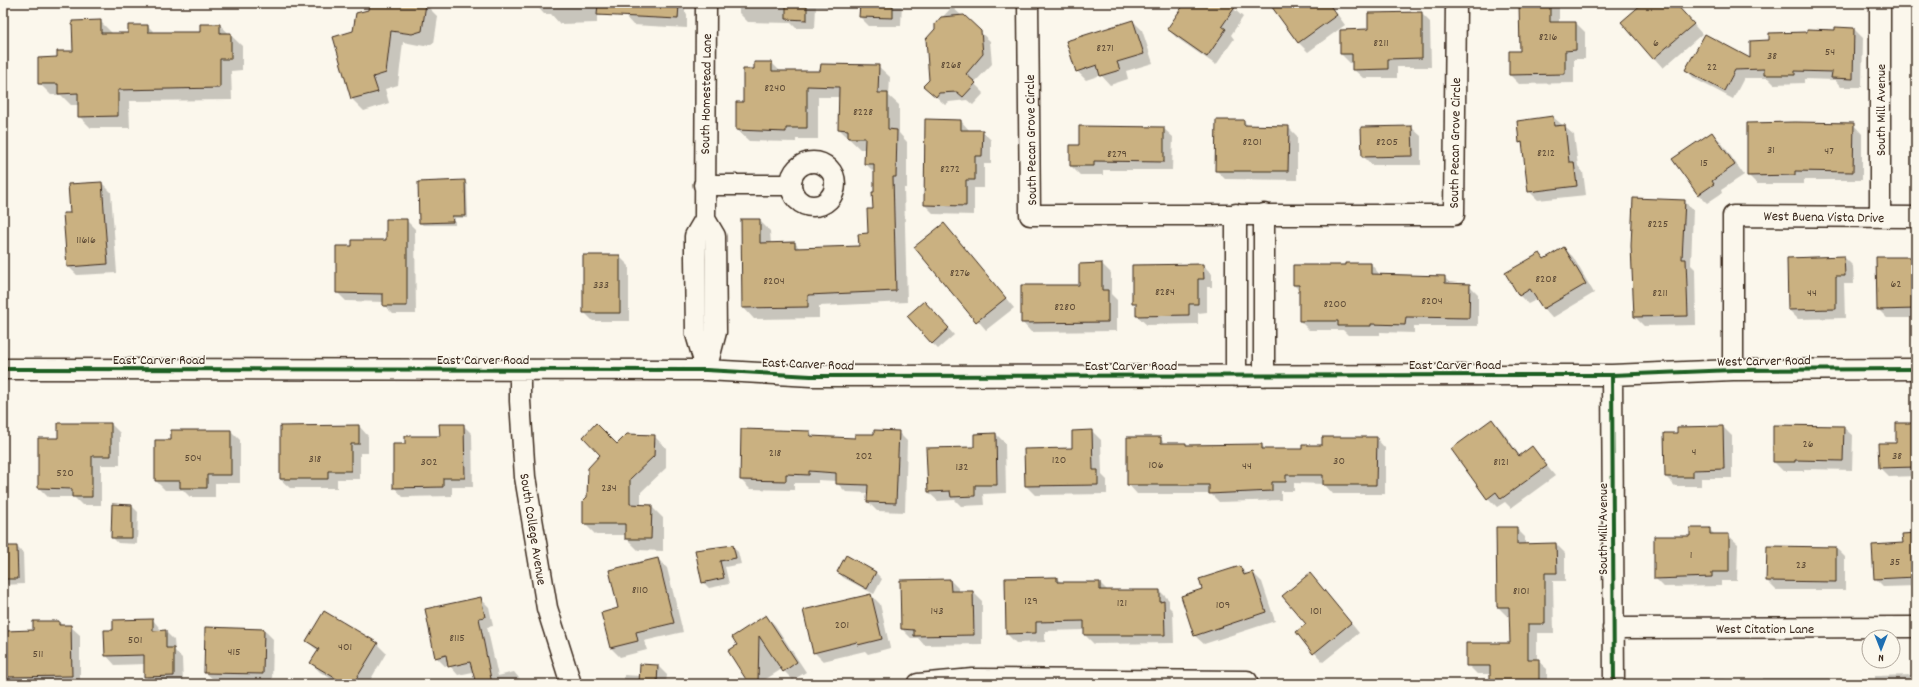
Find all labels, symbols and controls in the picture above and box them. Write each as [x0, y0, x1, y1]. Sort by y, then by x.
house number: 8216 [1539, 29, 1557, 46]
street label: South Homestead Lane [696, 33, 718, 155]
house number: 8211 [1373, 35, 1389, 52]
house number: 6 [1653, 35, 1659, 52]
house number: 8271 [1096, 40, 1114, 57]
house number: 54 [1825, 44, 1835, 61]
house number: 38 [1767, 48, 1777, 65]
house number: 8268 [941, 57, 962, 74]
house number: 22 [1707, 59, 1717, 76]
street label: South Mill Avenue [1872, 64, 1892, 156]
street label: South Pecan Grove Circle [1021, 74, 1043, 206]
street label: South Pecan Grove Circle [1445, 77, 1467, 209]
house number: 8240 [764, 80, 786, 97]
house number: 8228 [853, 104, 873, 121]
house number: 8201 [1242, 134, 1262, 151]
house number: 8205 [1376, 134, 1398, 151]
house number: 31 [1767, 142, 1775, 159]
house number: 47 [1824, 143, 1834, 160]
house number: 8212 [1537, 145, 1555, 162]
house number: 8279 [1107, 146, 1127, 163]
house number: 15 [1700, 155, 1708, 172]
house number: 8272 [940, 161, 960, 178]
street label: West Buena Vista Drive [1763, 207, 1884, 229]
house number: 8225 [1648, 216, 1668, 233]
house number: 11616 [76, 232, 96, 249]
house number: 8276 [950, 265, 970, 282]
house number: 8208 [1535, 271, 1557, 288]
house number: 8204 [763, 273, 785, 290]
house number: 62 [1890, 276, 1902, 293]
house number: 333 [593, 277, 609, 294]
house number: 8284 [1155, 284, 1175, 301]
house number: 8211 [1652, 285, 1668, 302]
house number: 44 [1807, 285, 1817, 302]
house number: 8204 [1421, 293, 1443, 310]
house number: 8200 [1323, 296, 1347, 313]
house number: 8280 [1054, 299, 1076, 316]
street label: East Carver Road [113, 351, 205, 371]
street label: East Carver Road [437, 351, 529, 371]
street label: West Carver Road [1717, 351, 1811, 373]
street label: East Carver Road [761, 353, 854, 377]
street label: East Carver Road [1409, 356, 1501, 376]
street label: East Carver Road [1085, 357, 1177, 377]
house number: 26 [1802, 436, 1814, 453]
house number: 4 [1692, 444, 1697, 461]
house number: 218 [769, 445, 782, 462]
house number: 202 [855, 448, 873, 465]
house number: 38 [1892, 448, 1902, 465]
house number: 504 [184, 450, 202, 467]
house number: 318 [309, 451, 322, 468]
house number: 120 [1052, 452, 1066, 469]
house number: 30 [1333, 453, 1345, 470]
house number: 302 [420, 454, 438, 471]
house number: 8121 [1493, 454, 1509, 471]
house number: 106 [1148, 457, 1164, 474]
house number: 44 [1242, 458, 1252, 475]
house number: 132 [955, 459, 969, 476]
house number: 520 [56, 465, 74, 482]
street label: South College Avenue [513, 472, 551, 587]
house number: 234 [601, 480, 617, 497]
street label: South Mill Avenue [1594, 483, 1614, 575]
house number: 1 [1690, 547, 1692, 564]
house number: 35 [1890, 554, 1900, 571]
house number: 23 [1796, 557, 1806, 574]
house number: 8110 [632, 582, 648, 599]
house number: 8101 [1513, 583, 1529, 600]
house number: 129 [1024, 593, 1038, 610]
house number: 121 [1117, 595, 1127, 612]
house number: 109 [1216, 597, 1230, 614]
house number: 143 [931, 603, 943, 620]
house number: 101 [1310, 603, 1322, 620]
house number: 201 [835, 617, 849, 634]
street label: West Citation Lane [1716, 620, 1814, 640]
north arrow [1861, 629, 1901, 669]
house number: 8115 [449, 630, 465, 647]
house number: 501 [128, 632, 142, 649]
house number: 401 [338, 639, 352, 656]
house number: 415 [227, 644, 241, 661]
house number: 511 [33, 646, 43, 663]
text: N [1878, 649, 1884, 665]

